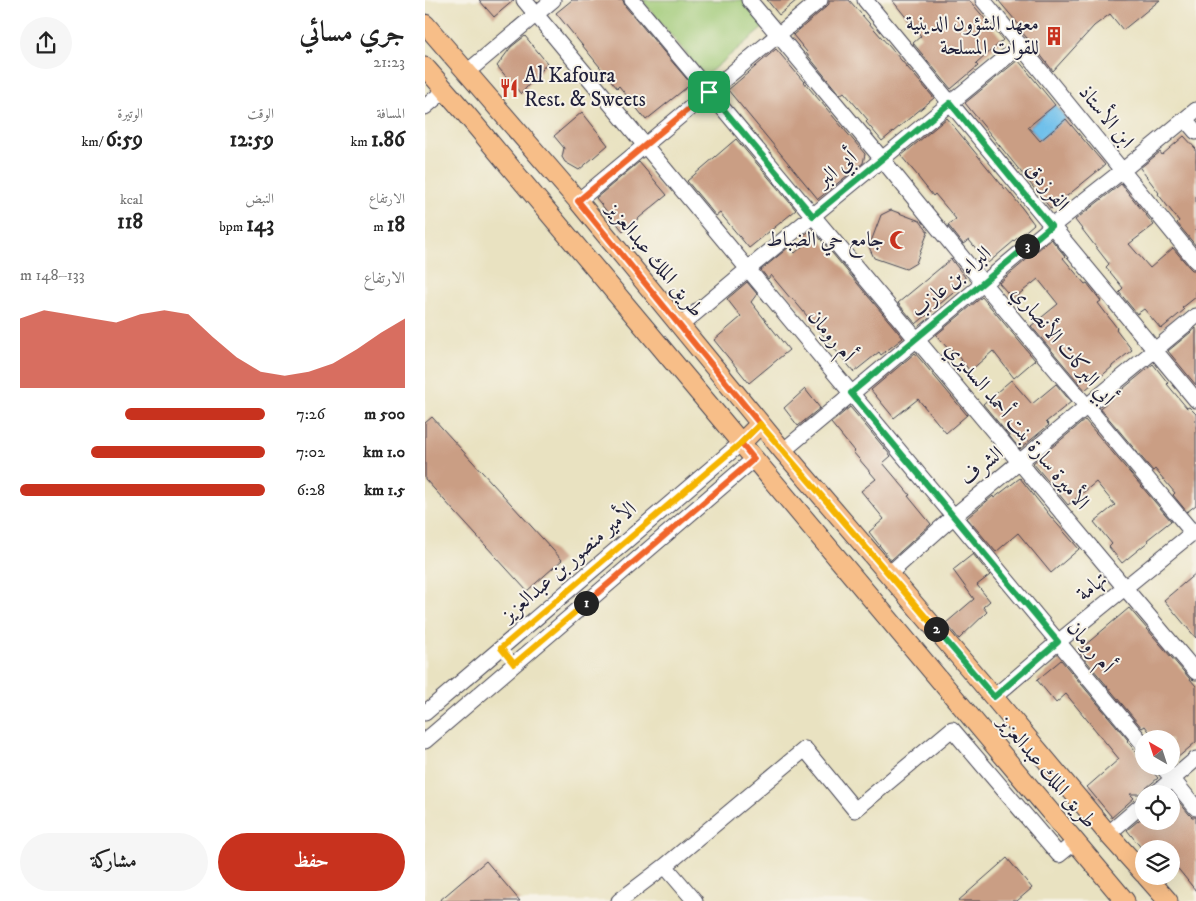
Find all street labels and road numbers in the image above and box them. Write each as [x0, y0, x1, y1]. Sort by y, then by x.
street label: ابن الأستاذ [1073, 78, 1142, 154]
street label: أبي البر [808, 142, 864, 197]
street label: الفرزدق [1019, 157, 1075, 217]
street label: طريق الملك عبدالعزيز [599, 196, 709, 323]
street label: البراء بن عازب [905, 241, 997, 323]
street label: أبي البركات الأنصاري [1003, 279, 1123, 413]
street label: أم رومان [798, 302, 863, 370]
street label: الأميرة سارة بنت أحمد السديري [938, 335, 1097, 517]
street label: الشرف [955, 441, 1009, 491]
street label: الأمير منصور بن عبدالعزيز [493, 494, 642, 629]
street label: تهامة [1071, 567, 1113, 607]
street label: أم رومان [1057, 613, 1122, 681]
street label: طريق الملك عبدالعزيز [991, 708, 1102, 834]

